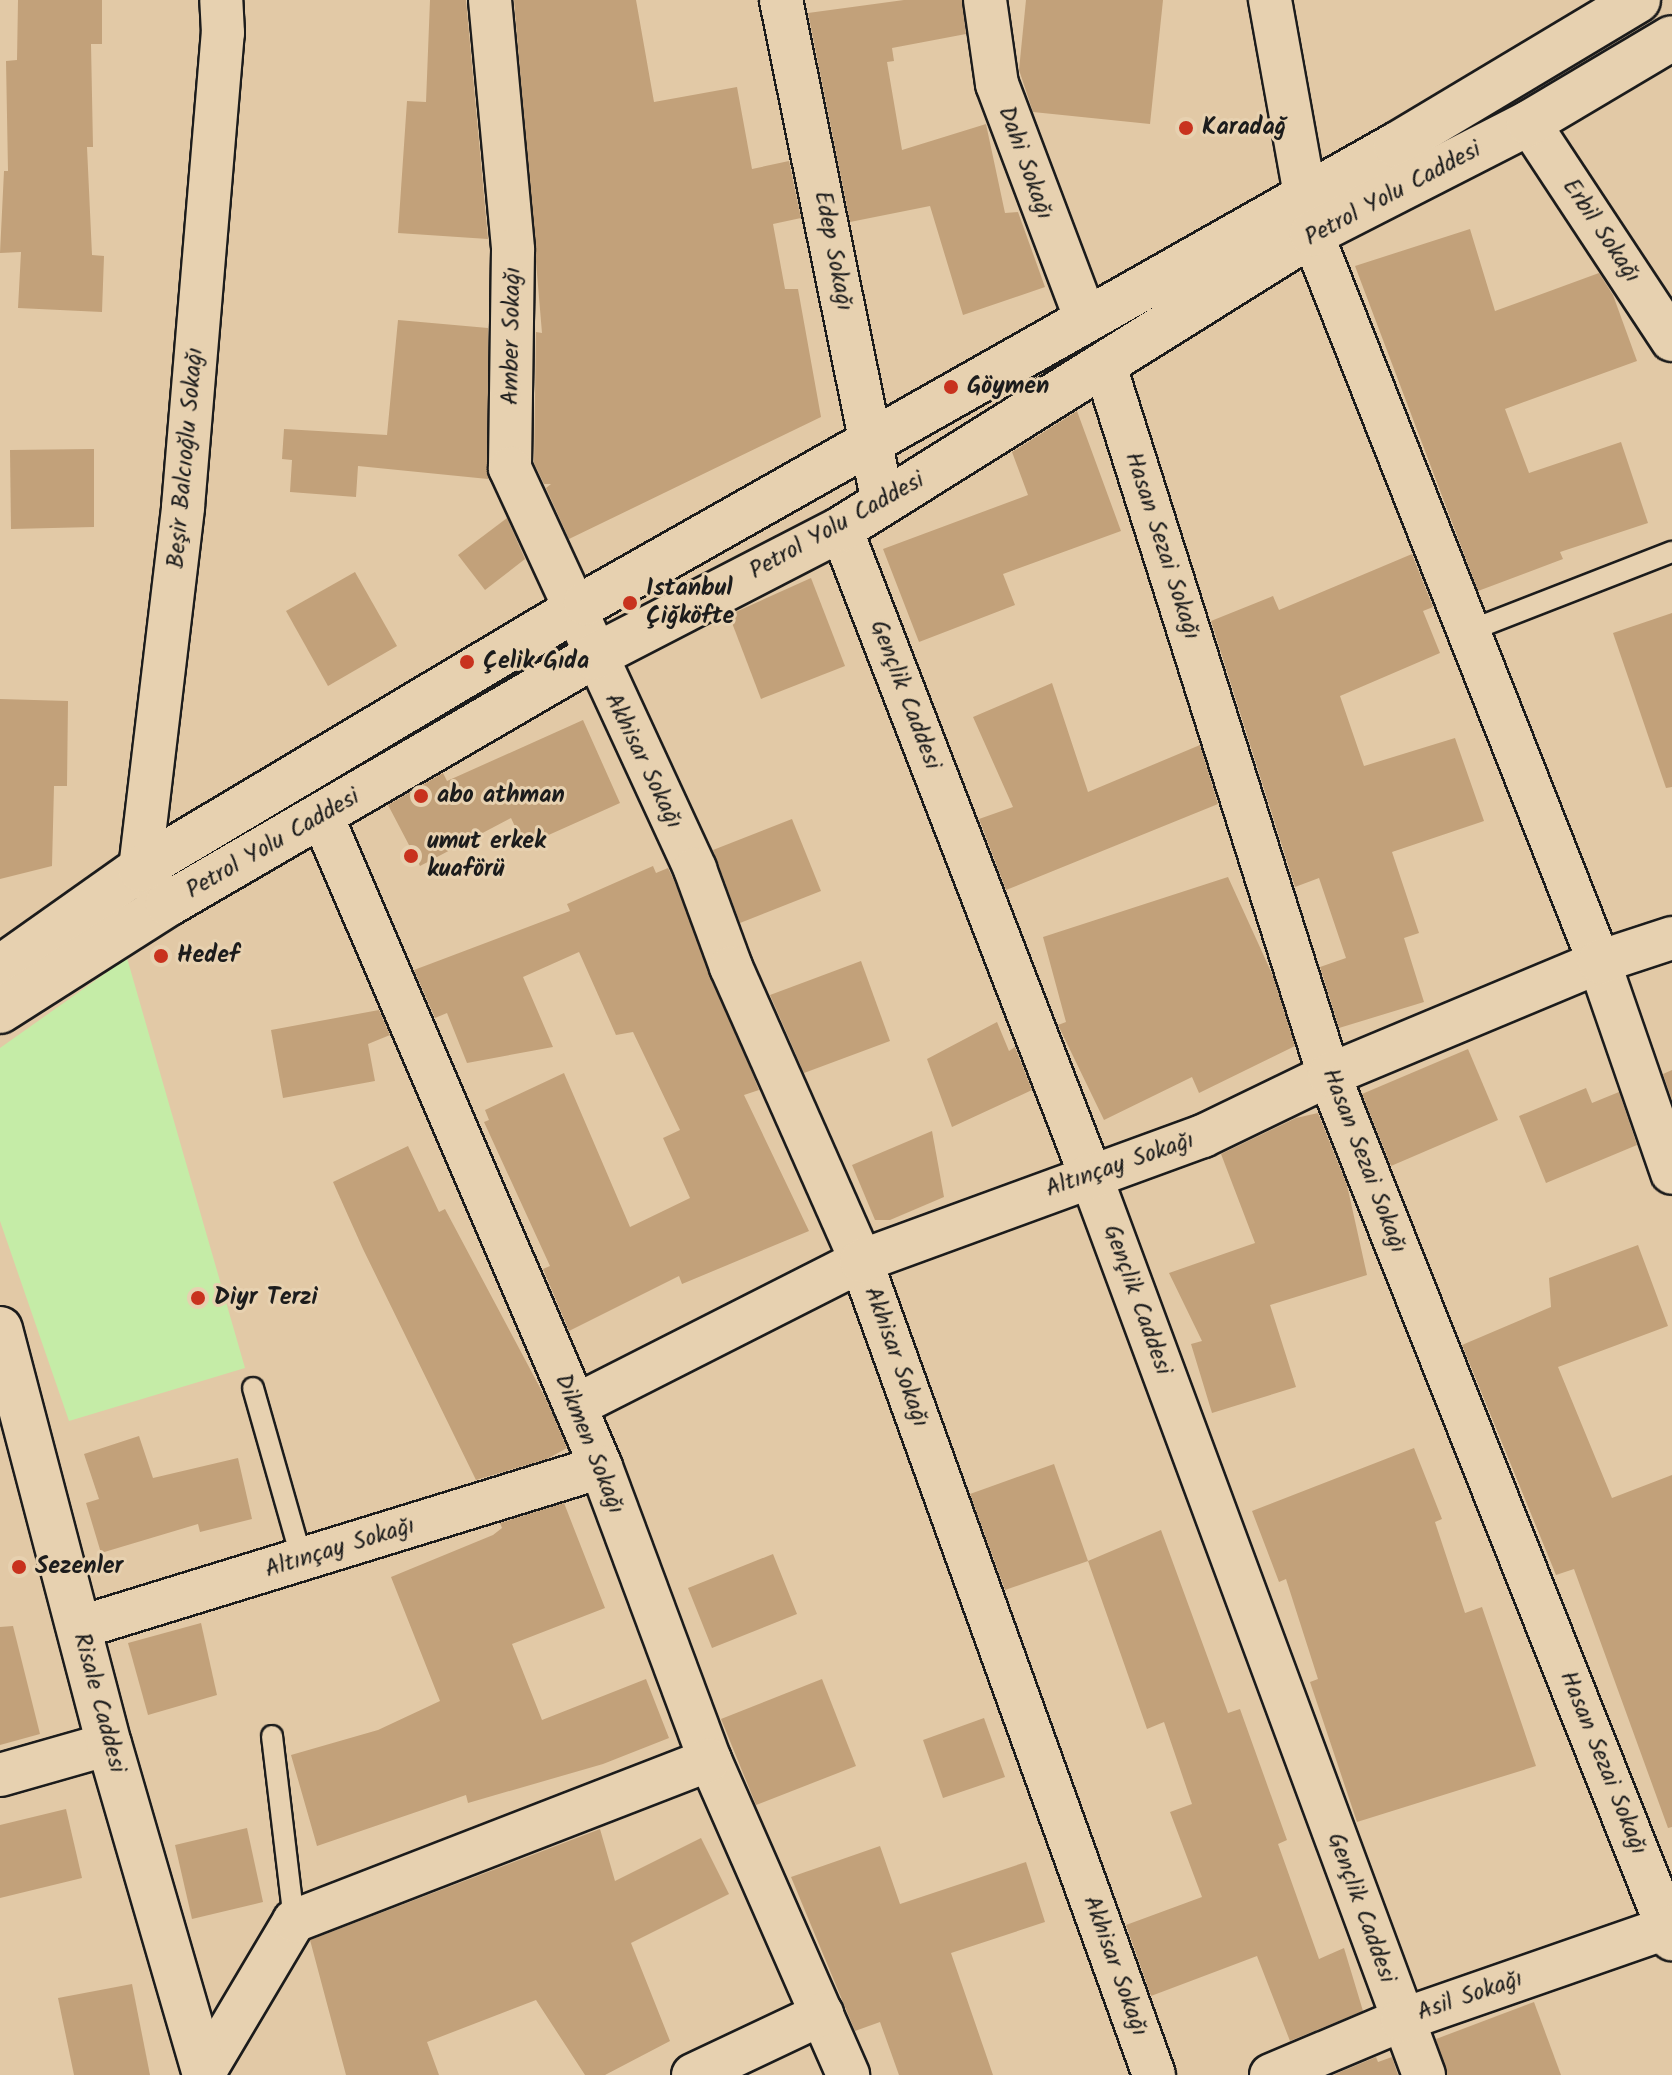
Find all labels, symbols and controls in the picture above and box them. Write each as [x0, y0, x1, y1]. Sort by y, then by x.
street label: Dahi Sokağı [991, 102, 1059, 224]
place label: Karadağ [1202, 114, 1286, 142]
marker: Karadağ [1177, 119, 1195, 137]
street label: Petrol Yolu Caddesi [1300, 135, 1486, 253]
street label: Erbil Sokağı [1556, 173, 1646, 289]
street label: Edep Sokağı [807, 189, 859, 313]
street label: Amber Sokağı [496, 267, 528, 405]
street label: Beşir Balcıoğlu Sokağı [162, 346, 210, 570]
place label: Göymen [967, 373, 1049, 401]
marker: Göymen [942, 378, 960, 396]
street label: Hasan Sezai Sokağı [1118, 449, 1206, 643]
street label: Petrol Yolu Caddesi [745, 466, 929, 586]
place label: Istanbul Çiğköfte [646, 575, 734, 631]
marker: Istanbul Çiğköfte [621, 594, 639, 612]
street label: Gençlik Caddesi [863, 616, 947, 774]
place label: Çelik Gıda [483, 648, 589, 676]
marker: Çelik Gıda [458, 653, 476, 671]
street label: Akhisar Sokağı [598, 689, 688, 833]
place label: abo athman [437, 782, 565, 810]
street label: Petrol Yolu Caddesi [181, 783, 365, 905]
marker: abo athman [412, 787, 430, 805]
place label: umut erkek kuaförü [427, 828, 546, 884]
marker: umut erkek kuaförü [402, 847, 420, 865]
place label: Hedef [177, 942, 239, 970]
marker: Hedef [152, 947, 170, 965]
street label: Hasan Sezai Sokağı [1316, 1065, 1412, 1257]
street label: Altınçay Sokağı [1042, 1126, 1198, 1204]
street label: Gençlik Caddesi [1096, 1221, 1178, 1379]
street label: Akhisar Sokağı [857, 1283, 935, 1431]
place label: Diyr Terzi [214, 1284, 318, 1312]
marker: Diyr Terzi [189, 1289, 207, 1307]
street label: Dikmen Sokağı [548, 1370, 630, 1518]
street label: Altınçay Sokağı [262, 1512, 418, 1584]
place label: Sezenler [35, 1553, 123, 1581]
marker: Sezenler [10, 1558, 28, 1576]
street label: Risale Caddesi [66, 1630, 132, 1776]
street label: Hasan Sezai Sokağı [1553, 1667, 1653, 1859]
street label: Gençlik Caddesi [1320, 1829, 1402, 1987]
street label: Akhisar Sokağı [1076, 1892, 1154, 2040]
street label: Asil Sokağı [1413, 1965, 1527, 2027]

